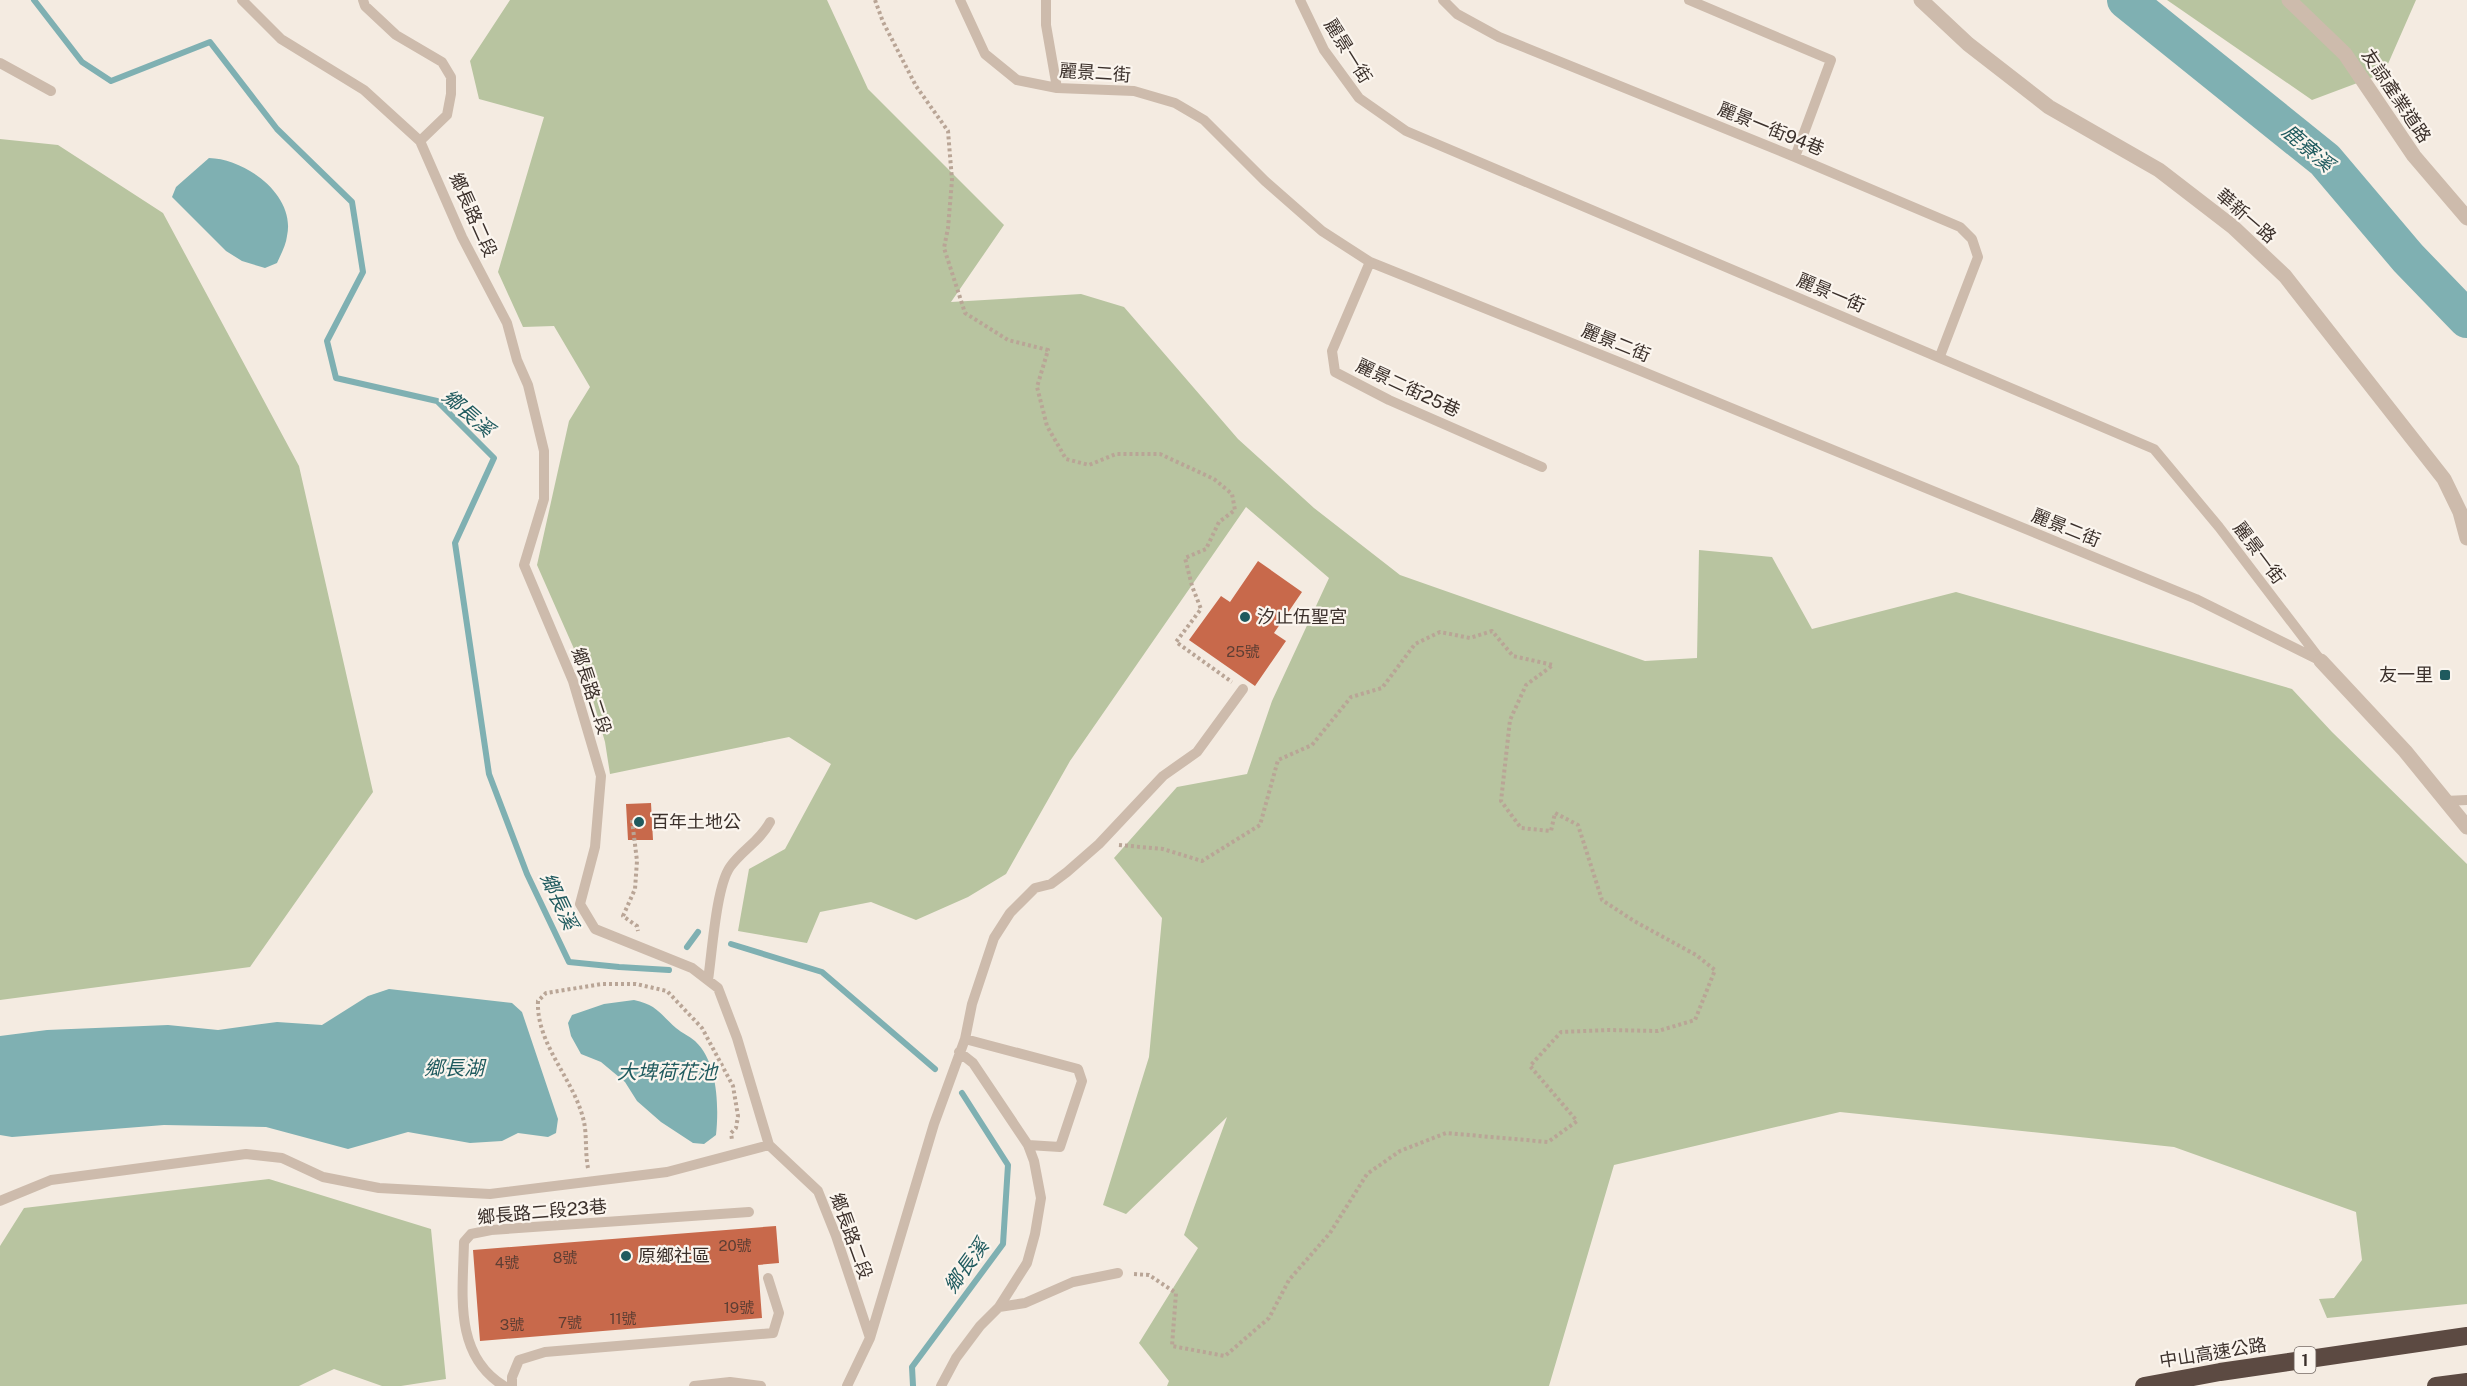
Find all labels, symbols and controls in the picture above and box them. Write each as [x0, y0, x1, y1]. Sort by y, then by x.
street label: 麗景一街 [1320, 15, 1376, 87]
street label: 友諒產業道路 [2358, 45, 2435, 146]
street label: 麗景二街 [1058, 60, 1132, 85]
street label: 麗景一街94巷 [1715, 98, 1827, 159]
water label: 鹿寮溪 [2277, 119, 2341, 179]
street label: 鄉長路二段 [446, 169, 501, 260]
street label: 華新一路 [2212, 184, 2280, 247]
street label: 麗景一街 [1794, 269, 1868, 316]
street label: 麗景二街 [1579, 319, 1653, 366]
street label: 麗景二街25巷 [1353, 354, 1464, 421]
water label: 鄉長溪 [437, 384, 501, 444]
street label: 麗景二街 [2029, 504, 2103, 551]
street label: 麗景一街 [2229, 518, 2289, 588]
place label: 汐止伍聖宮 [1257, 606, 1347, 627]
marker: 汐止伍聖宮 [1238, 610, 1252, 624]
house number: 25號 [1226, 643, 1260, 660]
street label: 鄉長路二段 [568, 645, 615, 737]
place label: 友一里 [2379, 664, 2433, 685]
marker: 友一里 [2438, 668, 2452, 682]
place label: 百年土地公 [651, 811, 741, 832]
marker: 百年土地公 [632, 815, 646, 829]
water label: 鄉長溪 [535, 869, 584, 936]
water label: 鄉長湖 [424, 1056, 487, 1080]
water label: 大埤荷花池 [617, 1060, 719, 1084]
street label: 鄉長路二段 [826, 1190, 877, 1282]
street label: 鄉長路二段23巷 [476, 1195, 608, 1228]
water label: 鄉長溪 [939, 1232, 995, 1297]
house number: 20號 [718, 1237, 752, 1254]
place label: 原鄉社區 [638, 1245, 710, 1266]
house number: 8號 [553, 1249, 577, 1266]
marker: 原鄉社區 [619, 1249, 633, 1263]
house number: 4號 [495, 1254, 519, 1271]
house number: 19號 [724, 1299, 754, 1316]
house number: 11號 [609, 1310, 637, 1327]
house number: 7號 [558, 1314, 582, 1331]
house number: 3號 [500, 1316, 524, 1333]
street label: 中山高速公路 [2158, 1334, 2268, 1371]
road number: 1 [2294, 1347, 2316, 1373]

